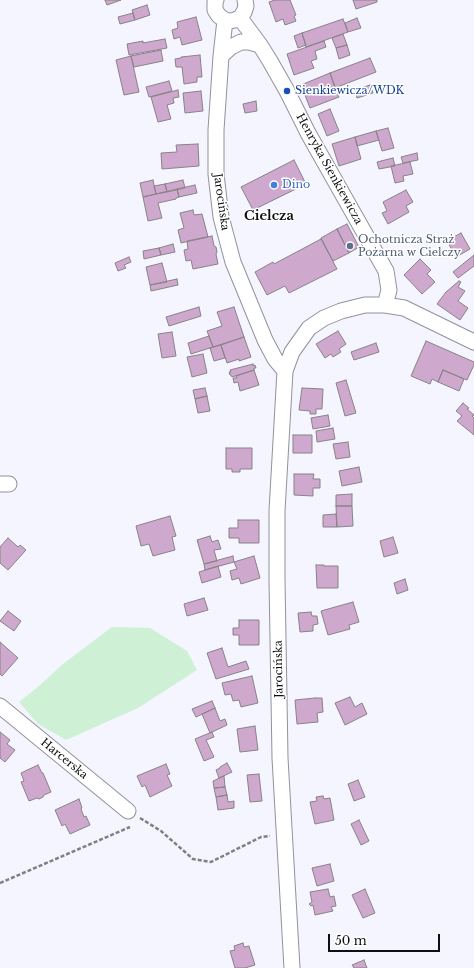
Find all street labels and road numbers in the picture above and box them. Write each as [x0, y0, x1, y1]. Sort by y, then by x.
street label: Henryka Sienkiewicza [293, 111, 365, 227]
street label: Jarocińska [210, 173, 232, 231]
street label: Jarocińska [272, 640, 286, 698]
street label: Harcerska [38, 736, 90, 782]

